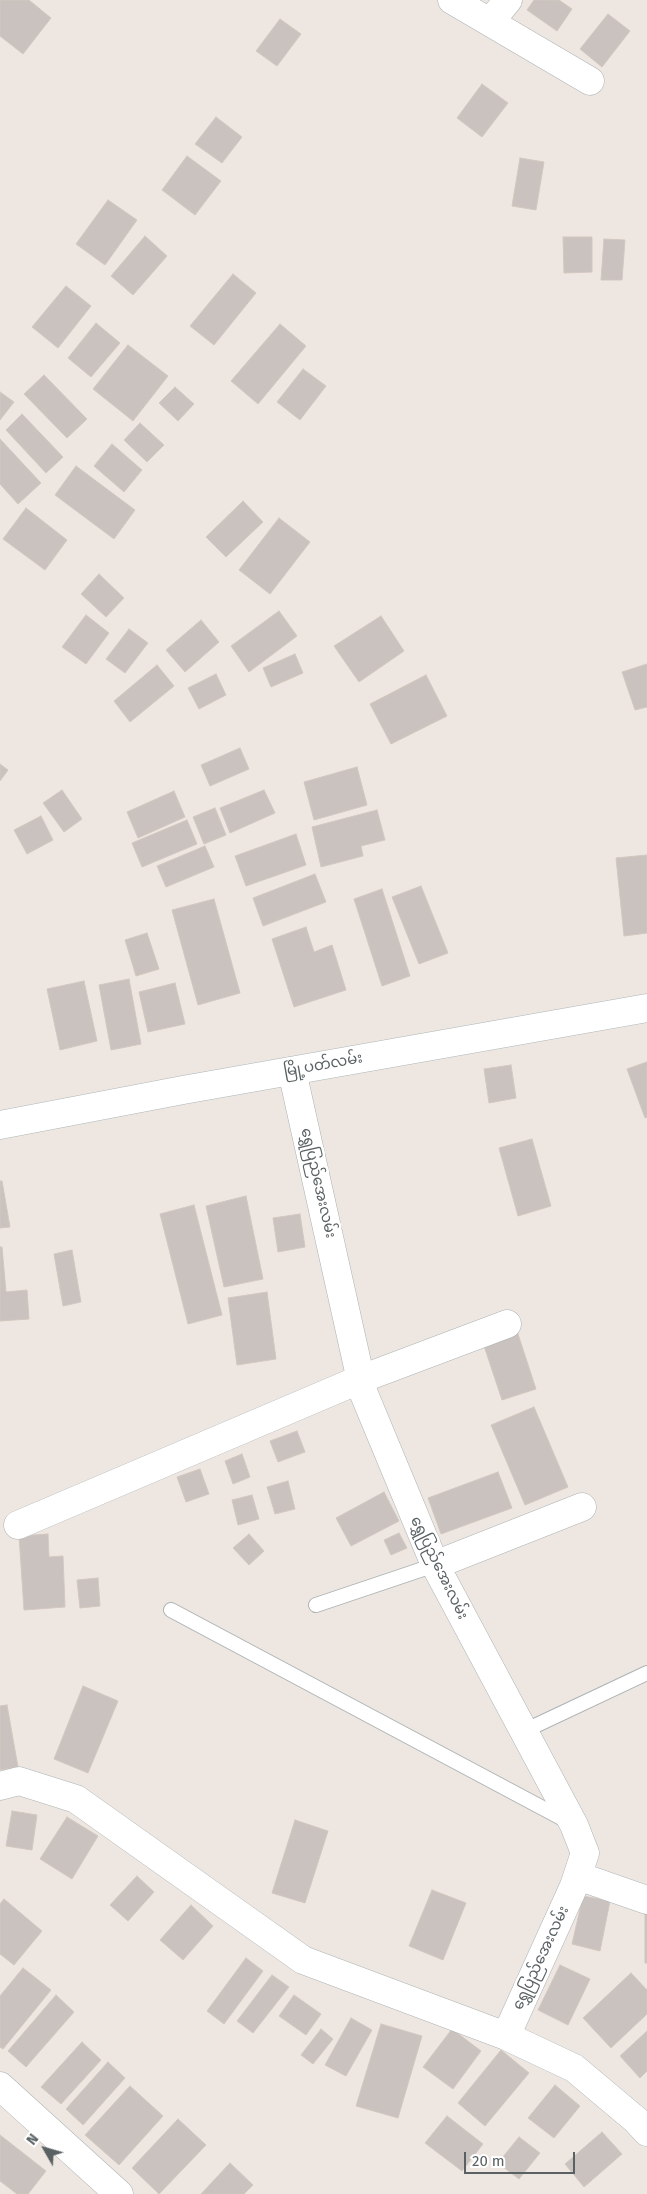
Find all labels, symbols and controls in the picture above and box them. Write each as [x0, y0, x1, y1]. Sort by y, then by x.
street label: မြို့ပတ်လမ်း [282, 1049, 364, 1081]
street label: ရွှေပြည်အေးလမ်း [297, 1126, 339, 1240]
street label: ရွှေပြည်အေးလမ်း [406, 1513, 472, 1623]
street label: ရွှေပြည်အေးလမ်း [509, 1903, 573, 2013]
north arrow [20, 2124, 70, 2174]
text: N [23, 2131, 42, 2148]
scale bar [467, 2142, 578, 2174]
text: 20 m [472, 2152, 505, 2170]

